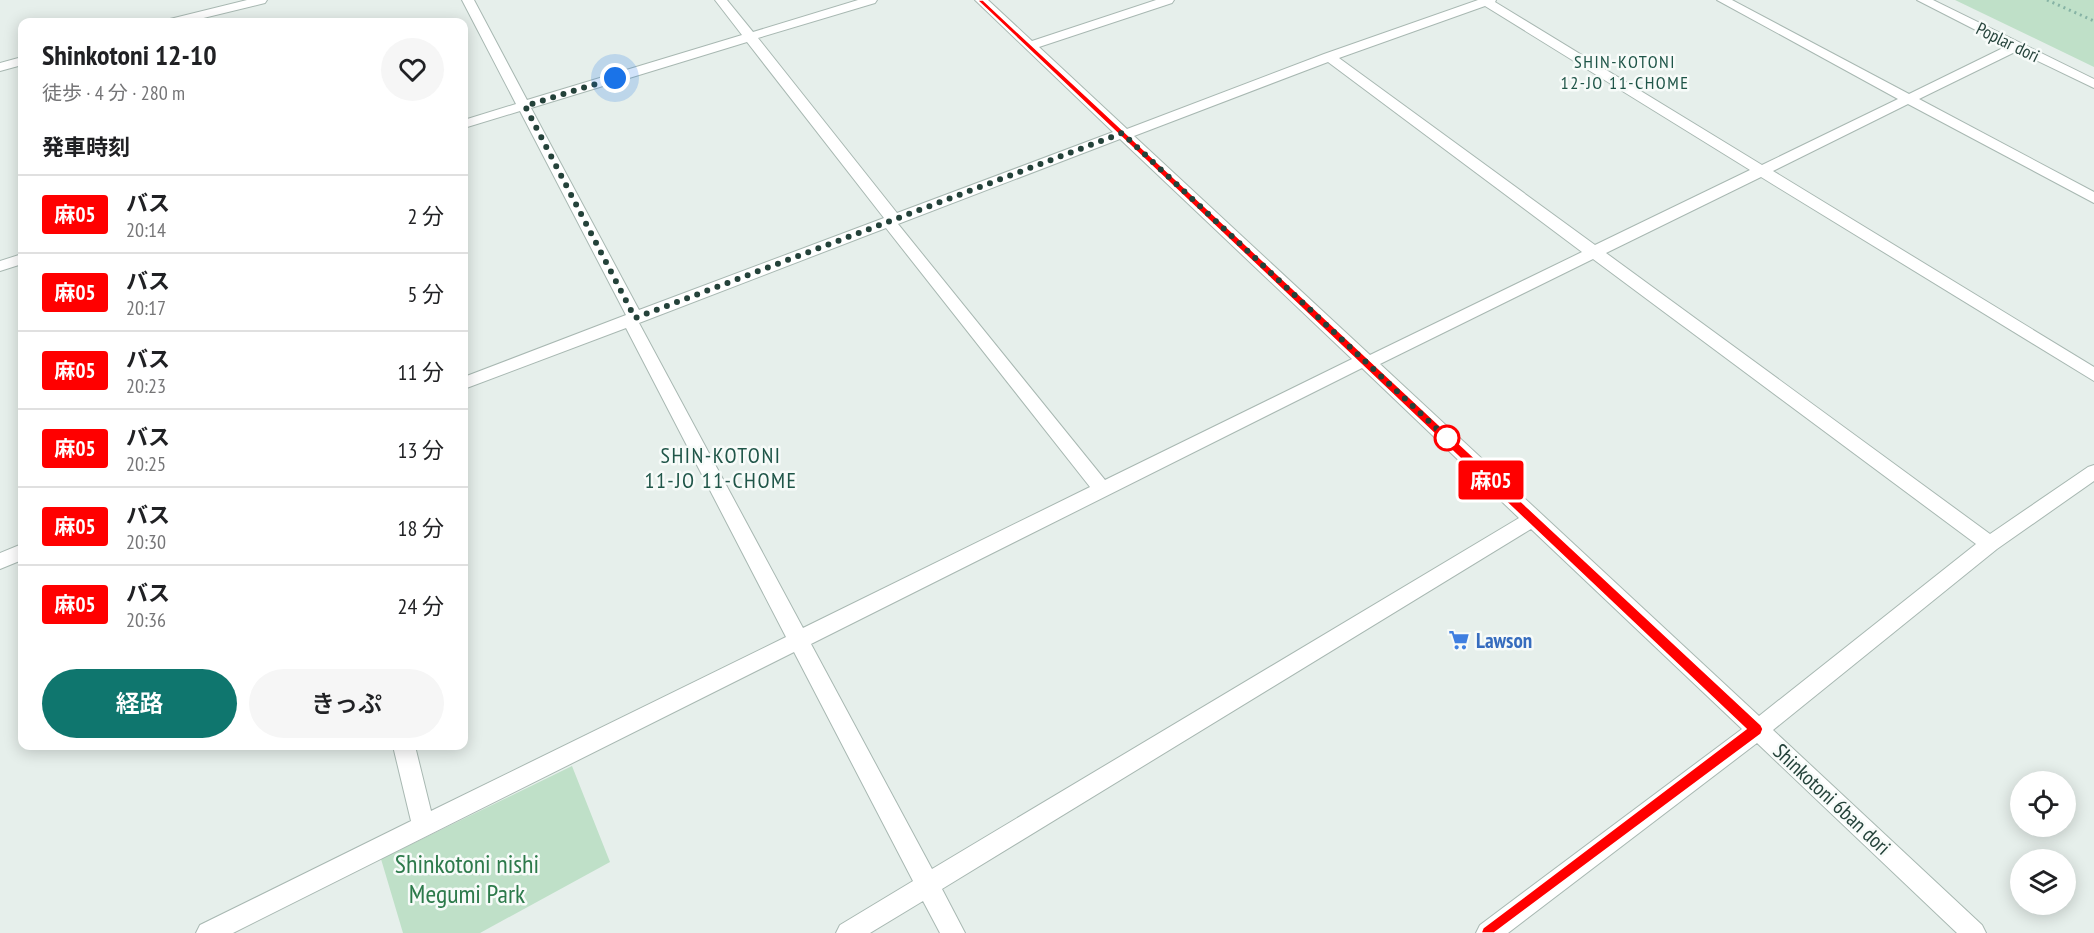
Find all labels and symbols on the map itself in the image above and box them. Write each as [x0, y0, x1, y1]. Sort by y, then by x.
street label: Poplar dori [1973, 17, 2043, 67]
district label: SHIN-KOTONI 12-JO 11-CHOME [1561, 50, 1689, 94]
your location [600, 63, 630, 93]
unlabelled marker [1434, 425, 1460, 451]
district label: SHIN-KOTONI 11-JO 11-CHOME [645, 441, 797, 494]
line badge: 麻05 [1456, 460, 1526, 500]
place label: Lawson [1476, 627, 1532, 654]
supermarket icon: Lawson [1447, 628, 1471, 652]
street label: Shinkotoni 6ban dori [1768, 738, 1896, 860]
park label: Shinkotoni nishi Megumi Park [395, 847, 539, 910]

